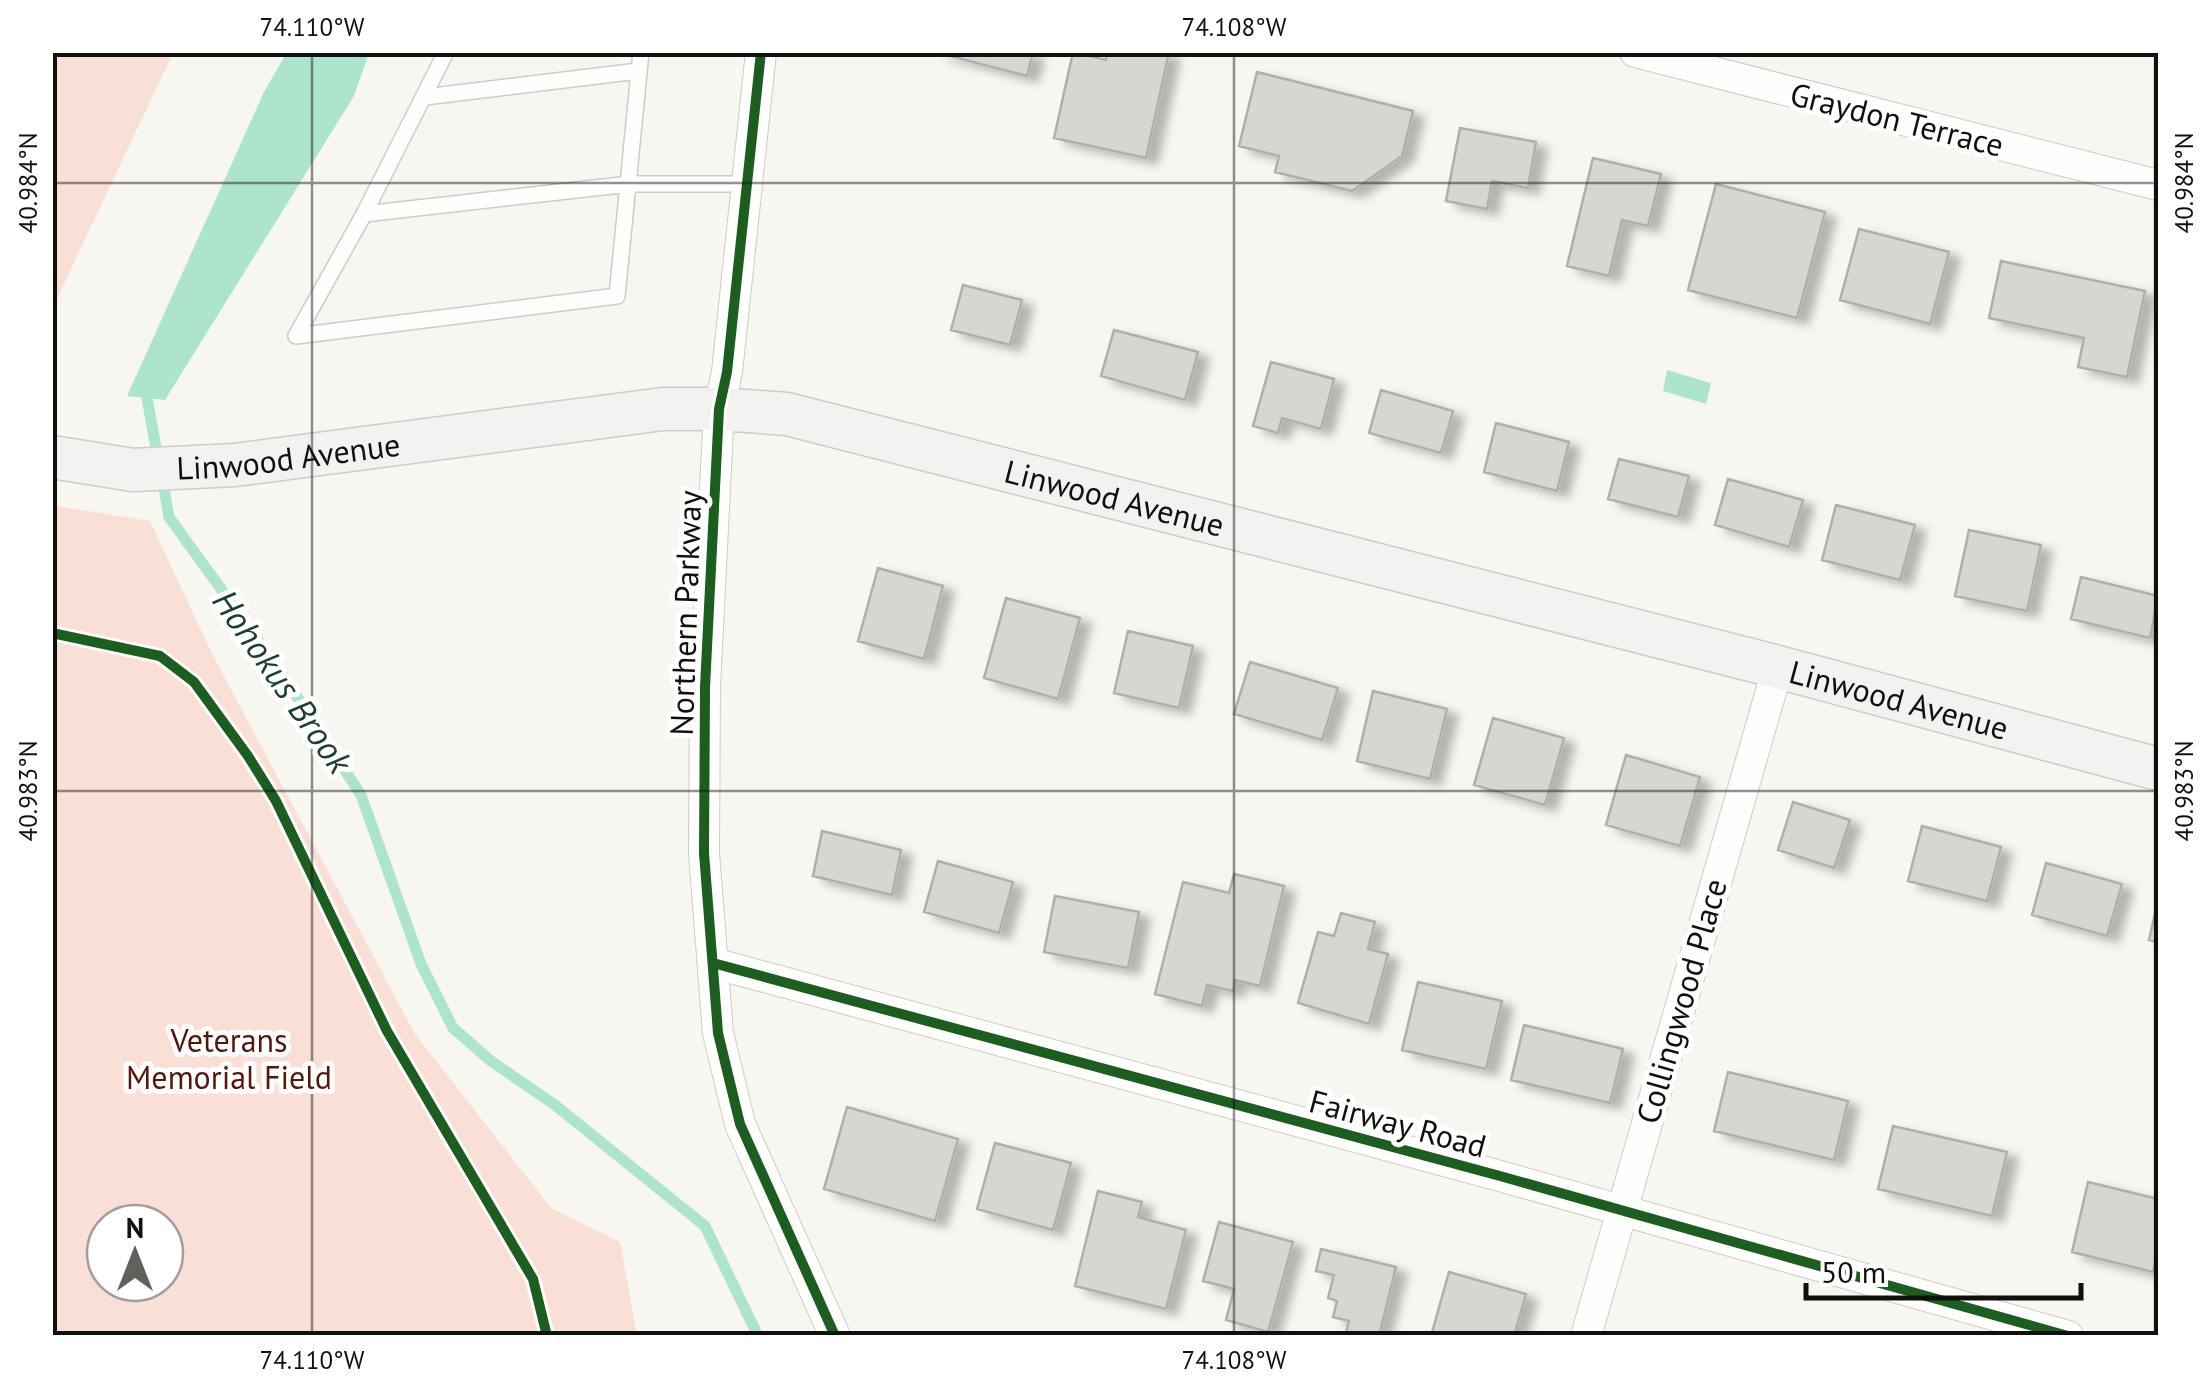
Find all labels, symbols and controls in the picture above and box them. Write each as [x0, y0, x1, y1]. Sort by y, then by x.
text: 74.110°W [260, 11, 365, 43]
text: 74.108°W [1182, 11, 1287, 43]
street label: Graydon Terrace [1786, 72, 2008, 166]
text: 40.984°N [12, 133, 44, 233]
text: 40.984°N [2168, 133, 2200, 233]
street label: Linwood Avenue [175, 423, 403, 489]
street label: Linwood Avenue [1000, 449, 1229, 546]
street label: Northern Parkway [660, 490, 710, 736]
water label: Hohokus Brook [203, 580, 364, 783]
street label: Linwood Avenue [1785, 650, 2013, 749]
text: 40.983°N [12, 741, 44, 841]
text: 40.983°N [2168, 741, 2200, 841]
street label: Collingwood Place [1626, 874, 1736, 1128]
park label: Veterans Memorial Field [126, 1019, 332, 1098]
street label: Fairway Road [1305, 1079, 1491, 1167]
north arrow [85, 1203, 185, 1303]
text: N [126, 1209, 144, 1246]
scale bar [1806, 1238, 2081, 1300]
text: 50 m [1821, 1252, 1886, 1291]
text: 74.110°W [260, 1344, 365, 1376]
text: 74.108°W [1182, 1344, 1287, 1376]

